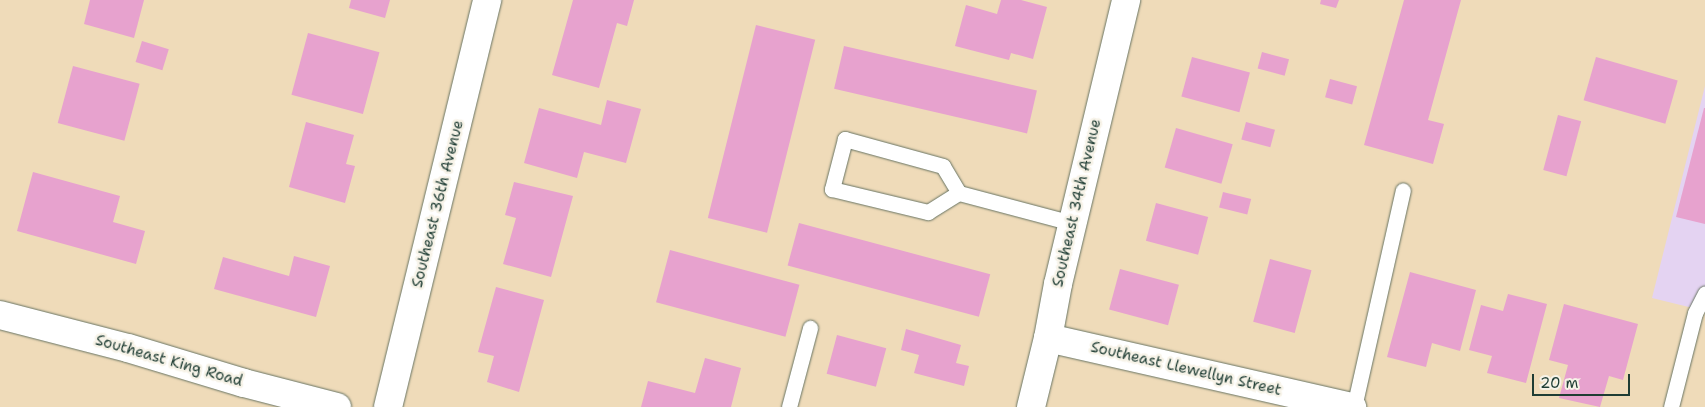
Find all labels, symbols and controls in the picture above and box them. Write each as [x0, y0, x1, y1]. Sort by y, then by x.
street label: Southeast 34th Avenue [1049, 117, 1105, 289]
street label: Southeast 36th Avenue [408, 118, 468, 290]
street label: Southeast King Road [93, 331, 245, 391]
street label: Southeast Llewellyn Street [1089, 338, 1283, 400]
scale bar [1535, 364, 1632, 396]
text: 20 m [1540, 373, 1579, 393]

